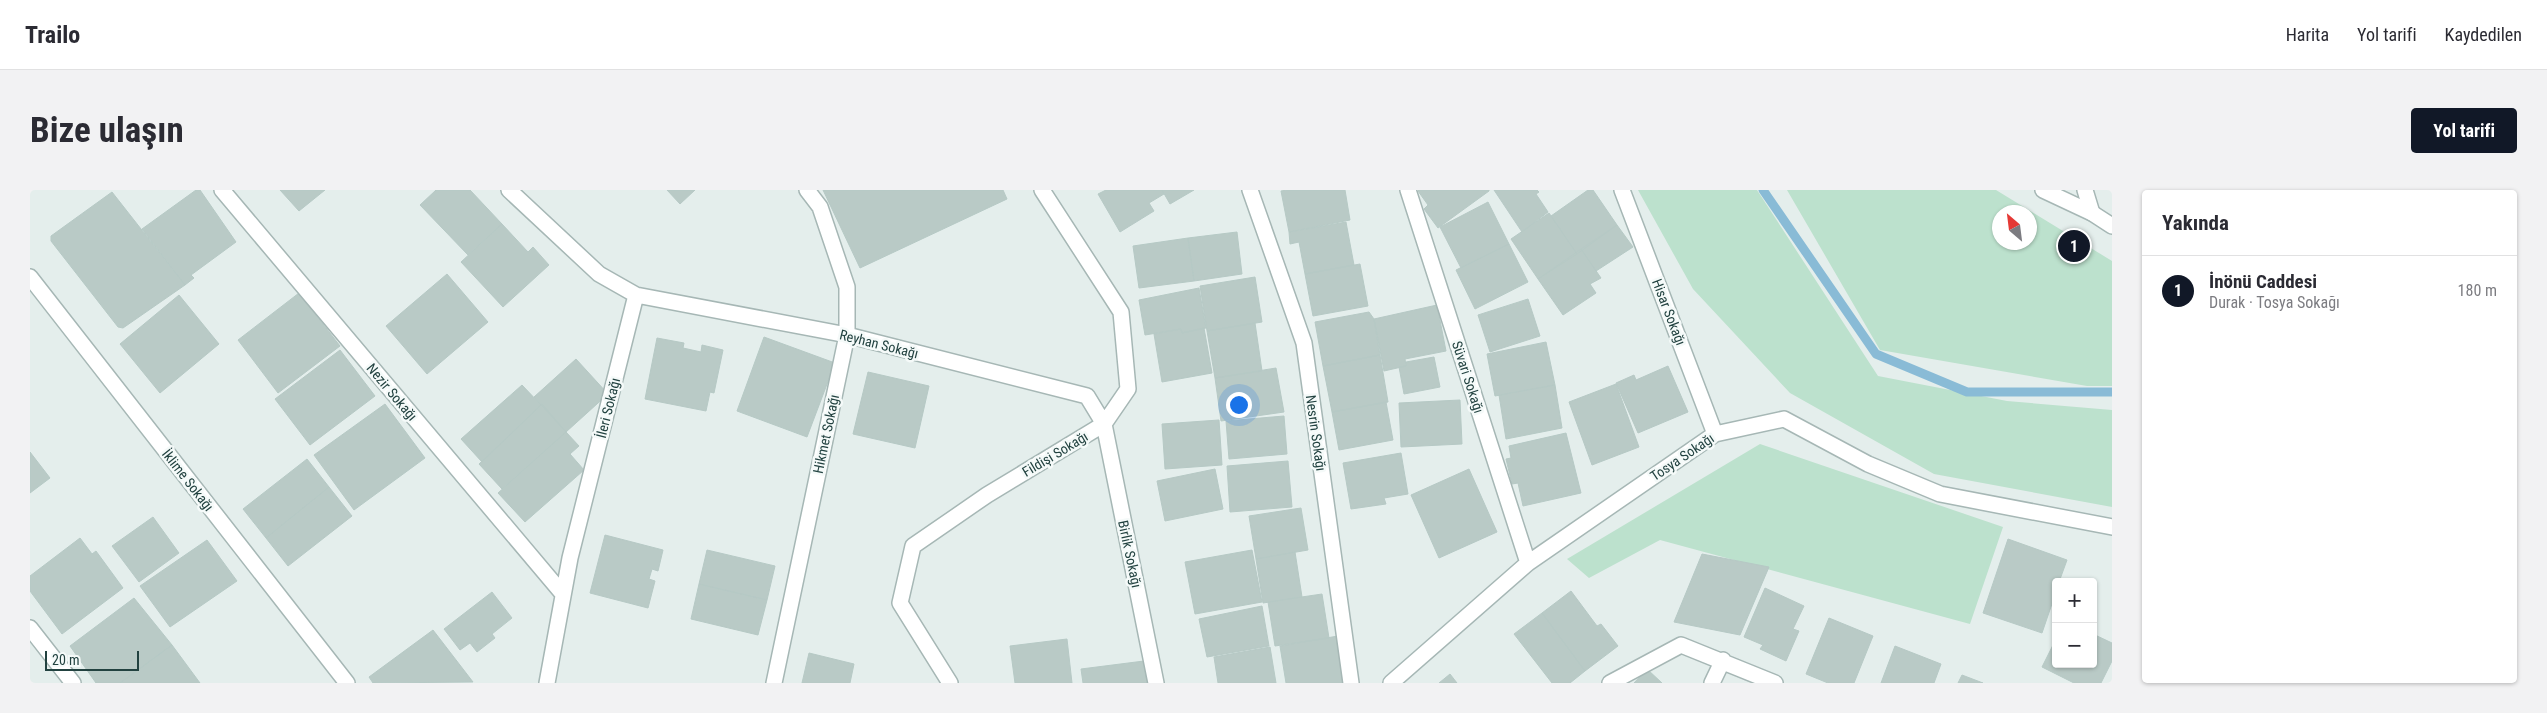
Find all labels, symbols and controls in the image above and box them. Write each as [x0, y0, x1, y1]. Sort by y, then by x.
text: Trailo [25, 21, 80, 49]
text: Harita [2286, 24, 2329, 45]
text: Yol tarifi [2357, 24, 2417, 45]
text: Kaydedilen [2445, 24, 2522, 45]
button: Yol tarifi [2411, 108, 2517, 153]
text: Bize ulaşın [30, 110, 184, 151]
north arrow [1992, 205, 2037, 250]
text: Yakında [2162, 211, 2229, 235]
pin: 1 [2058, 227, 2090, 265]
text: İnönü Caddesi [2209, 270, 2317, 293]
street label: Hisar Sokağı [1649, 276, 1689, 348]
text: 1 [2174, 281, 2182, 300]
text: 180 m [2458, 281, 2497, 300]
text: Durak · Tosya Sokağı [2209, 293, 2340, 312]
street label: Reyhan Sokağı [838, 326, 920, 362]
street label: Süvari Sokağı [1449, 339, 1487, 415]
street label: Nezir Sokağı [364, 360, 420, 424]
street label: İleri Sokağı [593, 376, 623, 440]
your location [1226, 392, 1252, 418]
street label: Hikmet Sokağı [810, 393, 842, 475]
street label: Nesrin Sokağı [1303, 394, 1329, 472]
street label: Fildişi Sokağı [1019, 428, 1091, 480]
street label: Tosya Sokağı [1647, 430, 1717, 484]
street label: İklime Sokağı [159, 446, 217, 514]
street label: Birlik Sokağı [1115, 519, 1145, 589]
map controls [2052, 578, 2097, 668]
button: + [2052, 578, 2097, 623]
button: − [2052, 623, 2097, 668]
scale bar [45, 648, 139, 671]
text: 20 m [52, 652, 80, 668]

